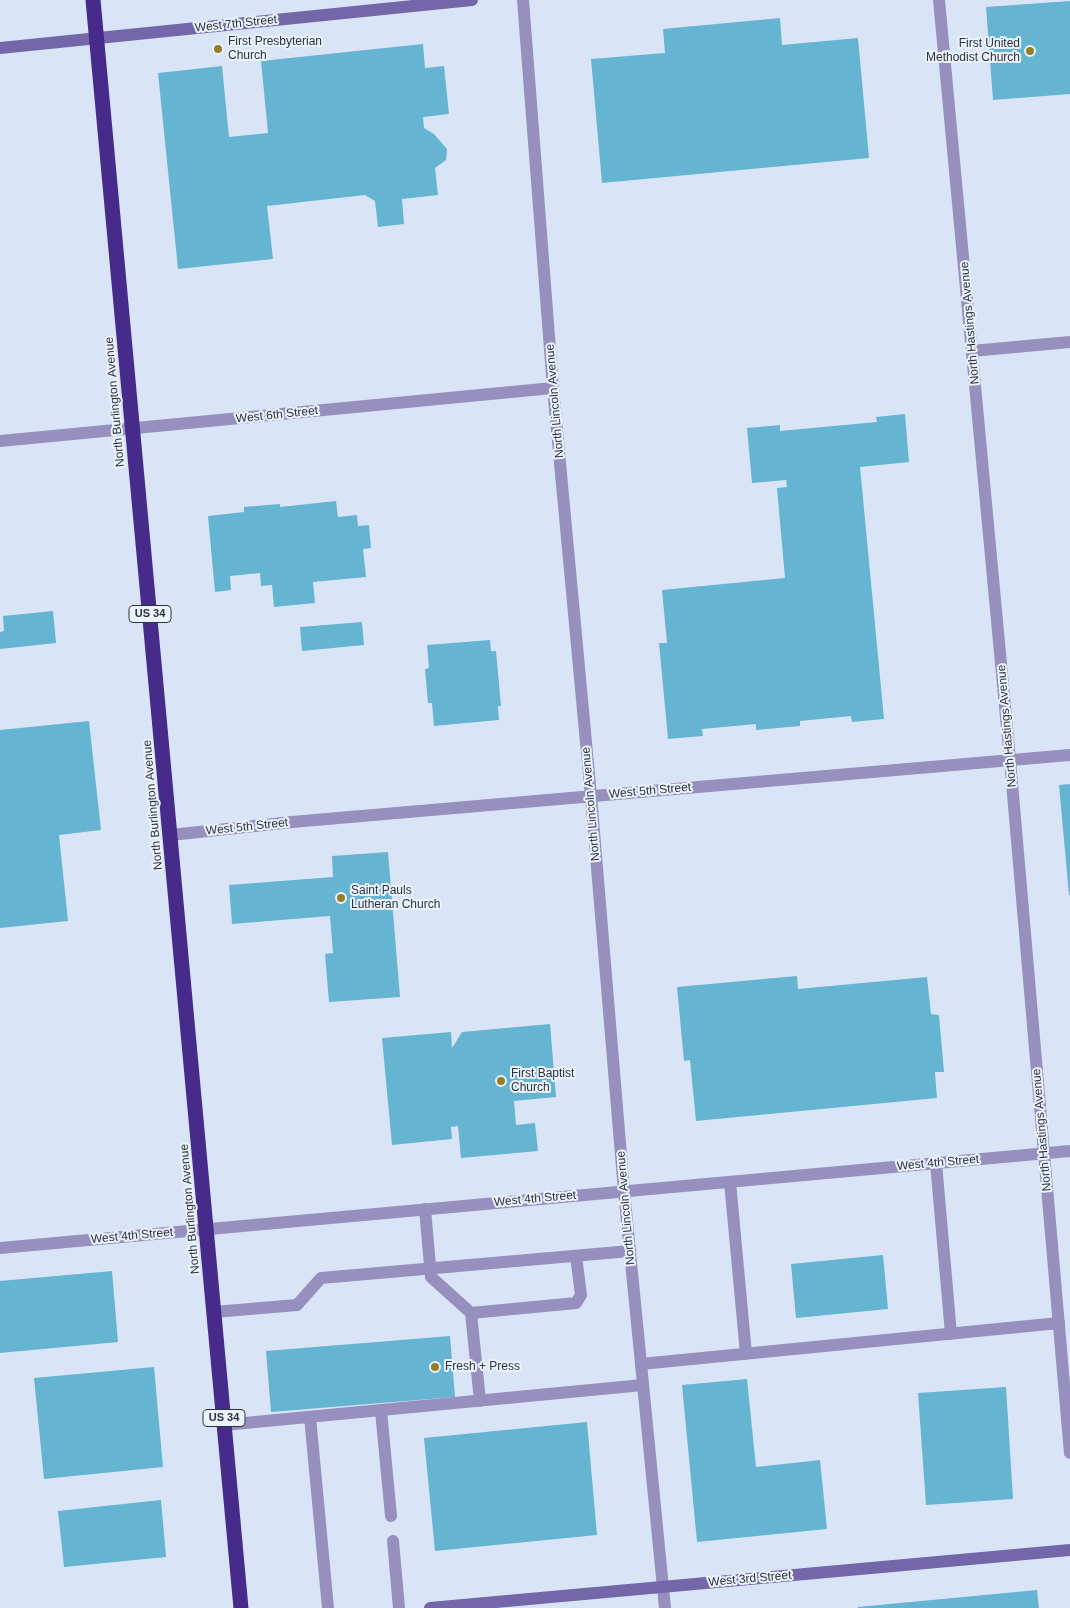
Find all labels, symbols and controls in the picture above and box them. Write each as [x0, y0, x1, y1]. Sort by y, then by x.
street label: West 7th Street [194, 13, 278, 35]
place label: First Presbyterian Church [228, 35, 322, 63]
place label: First United Methodist Church [926, 37, 1020, 65]
marker: First Presbyterian Church [212, 43, 224, 55]
marker: First United Methodist Church [1024, 45, 1036, 57]
street label: North Hastings Avenue [957, 261, 983, 385]
street label: North Burlington Avenue [102, 336, 128, 468]
street label: North Lincoln Avenue [543, 343, 567, 459]
street label: West 6th Street [235, 404, 319, 426]
road number: US 34 [129, 606, 171, 622]
street label: North Hastings Avenue [994, 664, 1020, 788]
street label: North Burlington Avenue [140, 739, 166, 871]
street label: North Lincoln Avenue [579, 746, 603, 862]
street label: West 5th Street [608, 780, 692, 802]
street label: West 5th Street [205, 816, 289, 838]
place label: Saint Pauls Lutheran Church [351, 884, 440, 912]
marker: Saint Pauls Lutheran Church [335, 892, 347, 904]
place label: First Baptist Church [511, 1067, 574, 1095]
street label: North Hastings Avenue [1029, 1068, 1055, 1192]
marker: First Baptist Church [495, 1075, 507, 1087]
street label: North Burlington Avenue [177, 1143, 203, 1275]
street label: North Lincoln Avenue [614, 1150, 638, 1266]
street label: West 4th Street [896, 1152, 980, 1174]
street label: West 4th Street [493, 1188, 577, 1210]
street label: West 4th Street [90, 1225, 174, 1247]
place label: Fresh + Press [445, 1360, 520, 1374]
marker: Fresh + Press [429, 1361, 441, 1373]
road number: US 34 [203, 1410, 245, 1426]
street label: West 3rd Street [708, 1568, 792, 1590]

